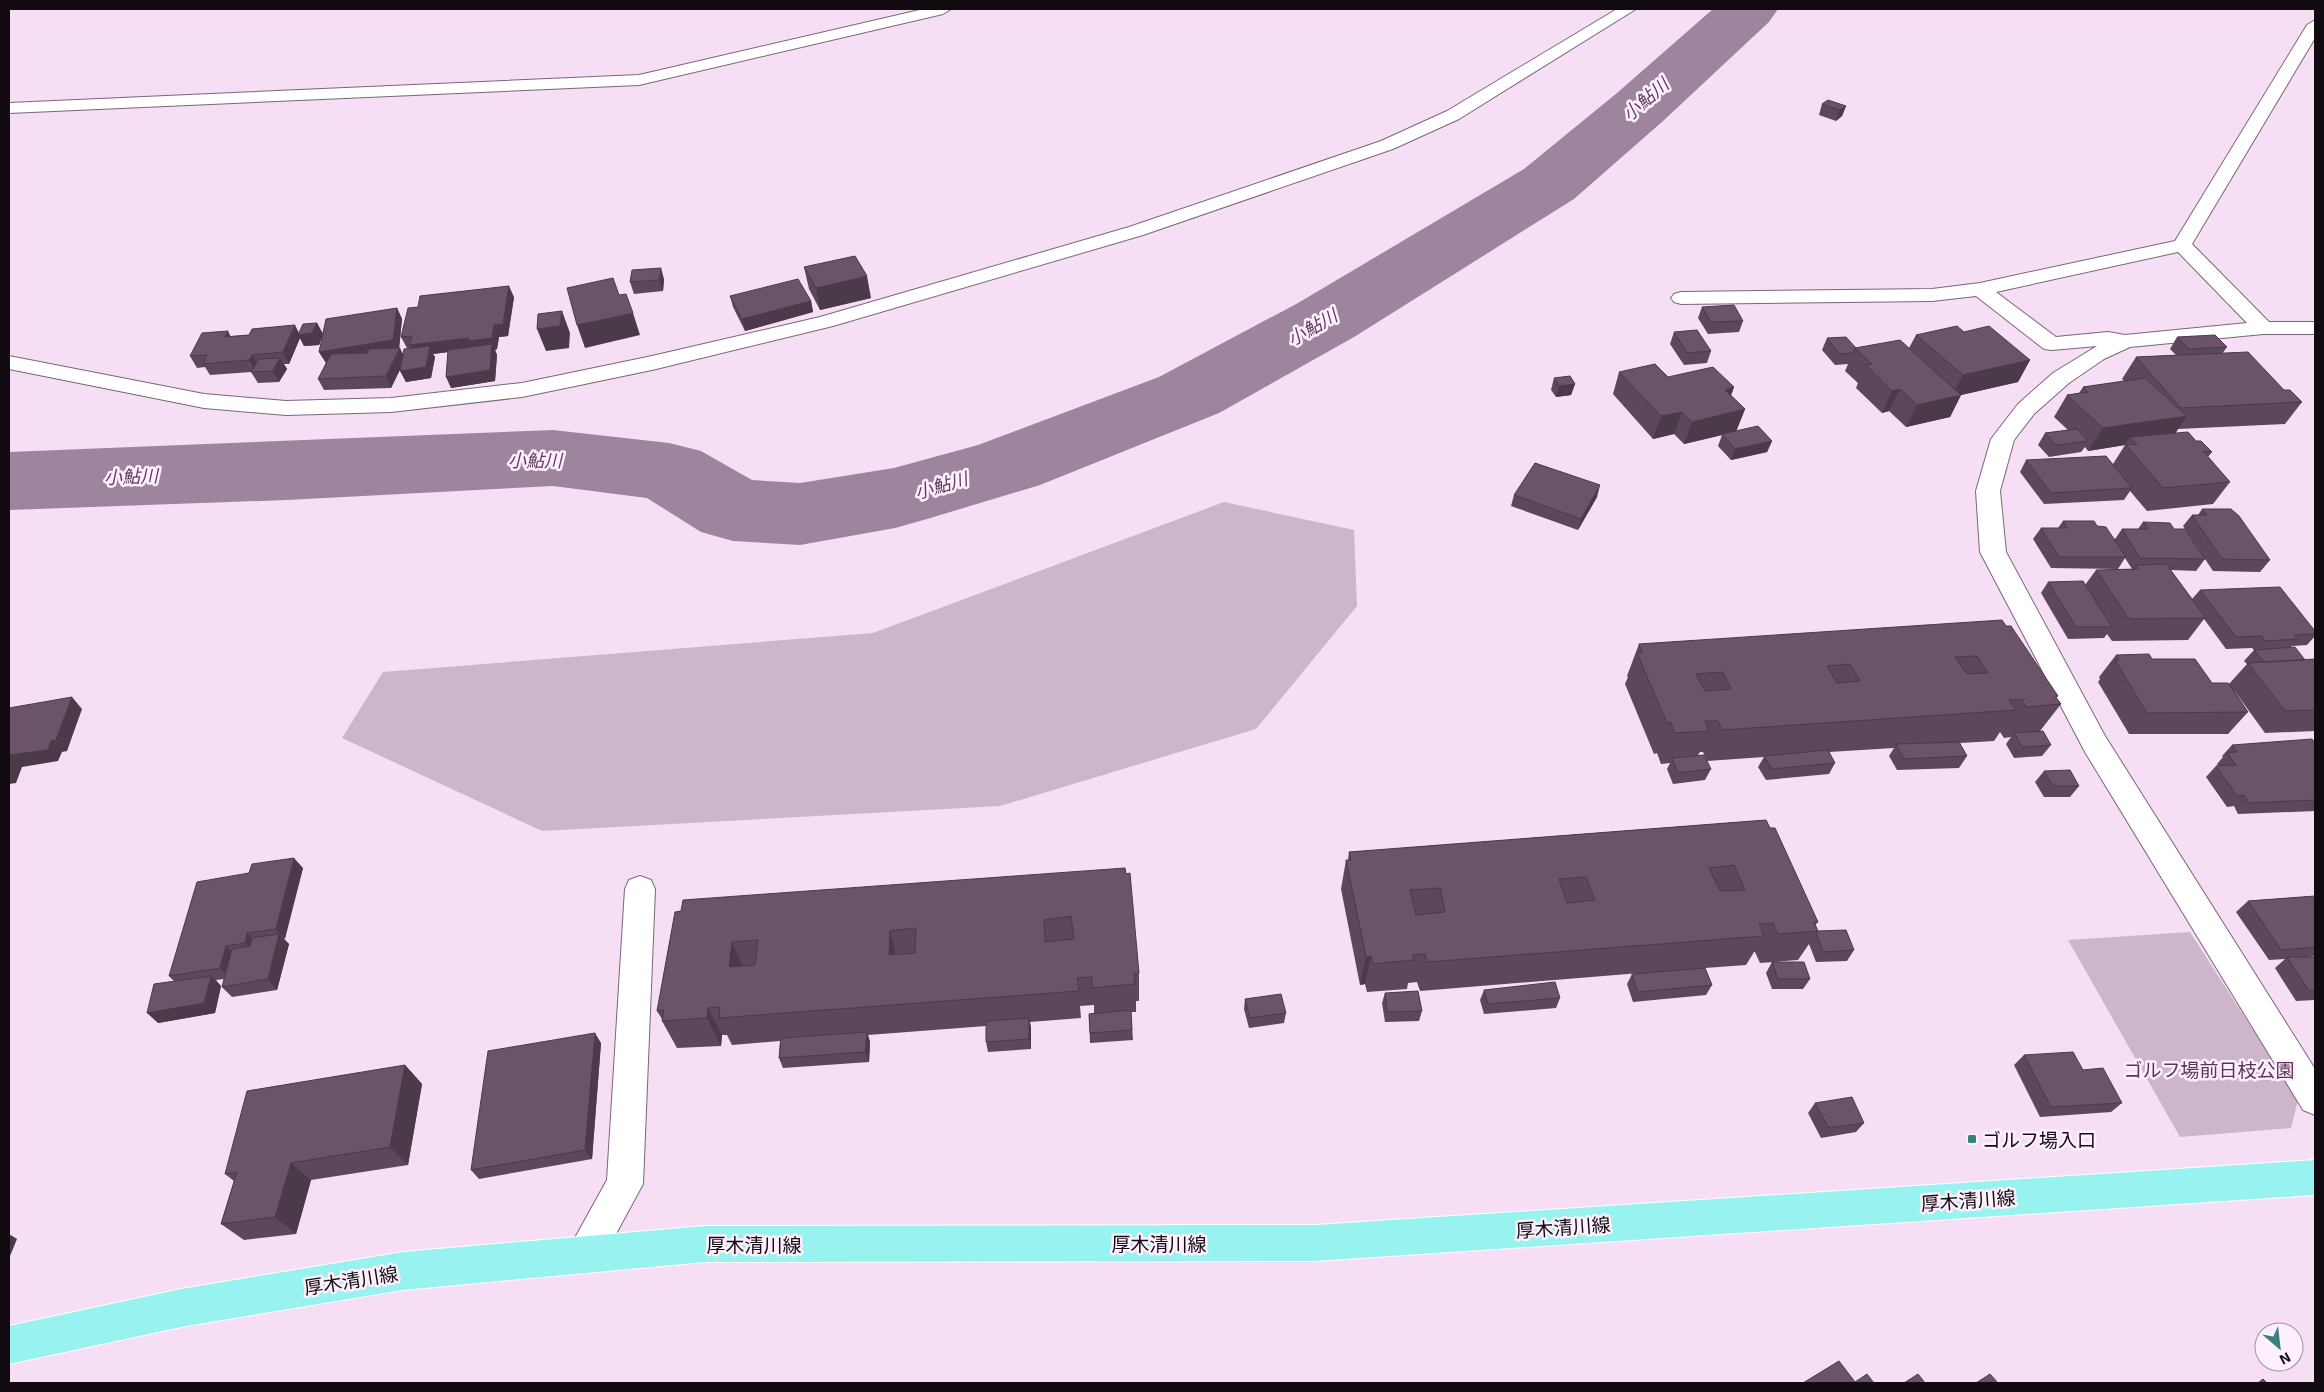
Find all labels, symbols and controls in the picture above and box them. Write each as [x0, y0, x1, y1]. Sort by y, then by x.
water label: 小鮎川 [1617, 72, 1674, 125]
water label: 小鮎川 [1283, 303, 1343, 350]
water label: 小鮎川 [508, 449, 564, 471]
water label: 小鮎川 [104, 464, 160, 488]
water label: 小鮎川 [912, 466, 972, 503]
park label: ゴルフ場前日枝公園 [2123, 1058, 2295, 1081]
place label: ゴルフ場入口 [1982, 1128, 2096, 1151]
marker: ゴルフ場入口 [1966, 1133, 1978, 1145]
street label: 厚木清川線 [1920, 1185, 2016, 1215]
street label: 厚木清川線 [1515, 1212, 1611, 1242]
street label: 厚木清川線 [1111, 1232, 1207, 1255]
street label: 厚木清川線 [706, 1233, 802, 1256]
street label: 厚木清川線 [302, 1261, 400, 1299]
north arrow [2254, 1322, 2304, 1372]
text: N [2277, 1349, 2294, 1369]

